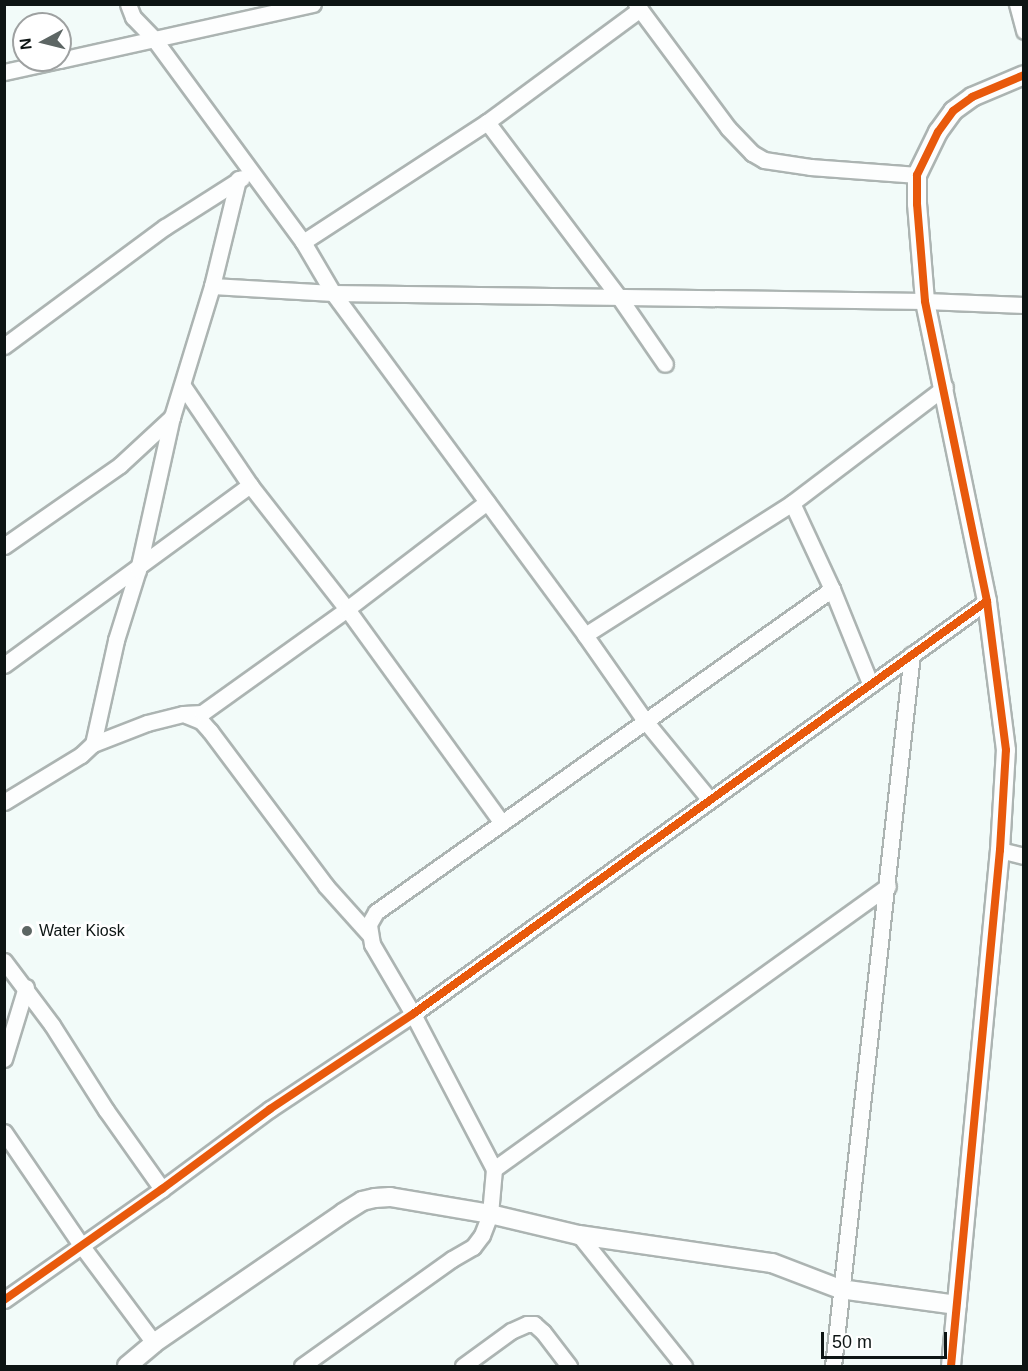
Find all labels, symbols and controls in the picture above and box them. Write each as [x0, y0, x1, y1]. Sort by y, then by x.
north arrow [12, 12, 72, 72]
text: N [16, 37, 35, 51]
place label: Water Kiosk [39, 921, 125, 941]
marker: Water Kiosk [20, 924, 34, 938]
scale bar [824, 1320, 950, 1358]
text: 50 m [832, 1332, 872, 1352]

